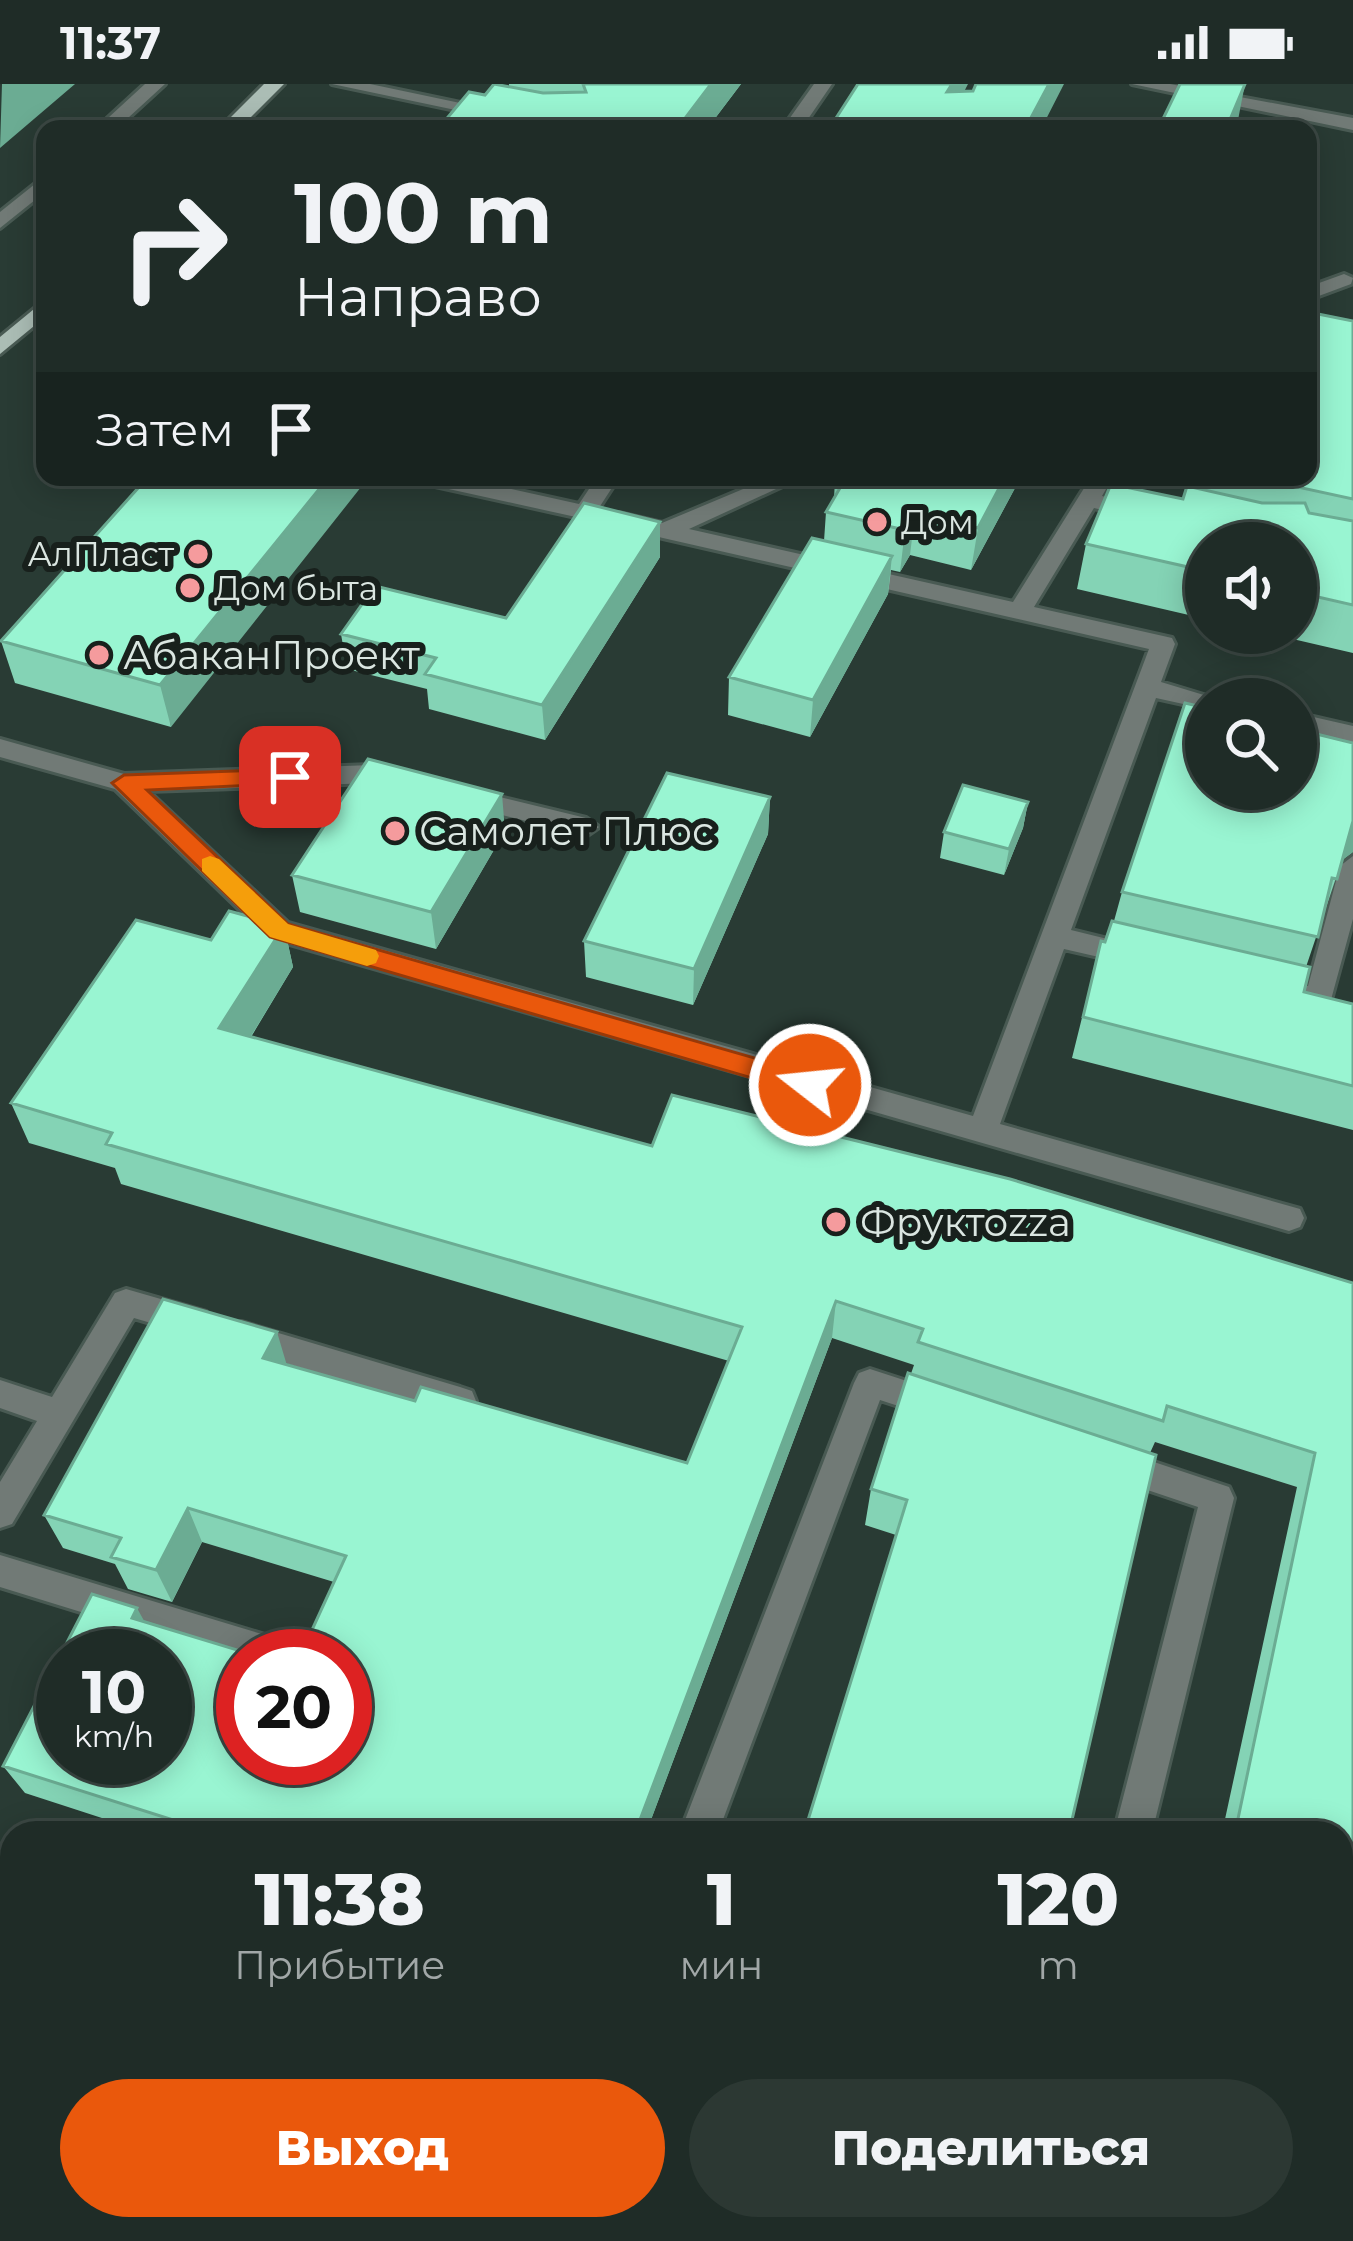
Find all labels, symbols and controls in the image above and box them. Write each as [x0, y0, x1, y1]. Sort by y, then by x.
text: 11:37 [60, 15, 161, 70]
text: 100 m [294, 162, 553, 264]
icon: right [96, 168, 252, 324]
text: Направо [294, 264, 542, 330]
icon: arrive [258, 396, 324, 462]
text: Затем [96, 402, 234, 457]
place label: Дом [901, 502, 974, 542]
marker: Дом [864, 509, 890, 535]
map controls [1185, 522, 1317, 810]
button: sound [1185, 522, 1317, 654]
place label: АлПласт [27, 534, 174, 574]
marker: АлПласт [185, 541, 211, 567]
place label: Дом быта [214, 568, 378, 608]
marker: Дом быта [177, 575, 203, 601]
place label: АбаканПроект [123, 631, 420, 679]
marker: АбаканПроект [86, 642, 112, 668]
button: search [1185, 678, 1317, 810]
pin [239, 726, 341, 828]
icon: arrive [257, 744, 323, 810]
place label: Самолет Плюс [419, 807, 714, 855]
marker: Самолет Плюс [382, 818, 408, 844]
position arrow [747, 1022, 873, 1148]
place label: Фруктоzzа [860, 1198, 1071, 1246]
marker: Фруктоzzа [823, 1209, 849, 1235]
speed limit sign: 20 [216, 1629, 372, 1785]
text: 10 [82, 1655, 146, 1728]
text: km/h [74, 1718, 154, 1755]
text: 11:38 [255, 1855, 425, 1943]
text: 1 [707, 1855, 736, 1943]
text: 120 [997, 1855, 1119, 1943]
text: Прибытие [234, 1941, 445, 1989]
text: мин [679, 1941, 763, 1989]
text: m [1038, 1941, 1079, 1989]
button: Выход [60, 2079, 665, 2217]
button: Поделиться [689, 2079, 1293, 2217]

